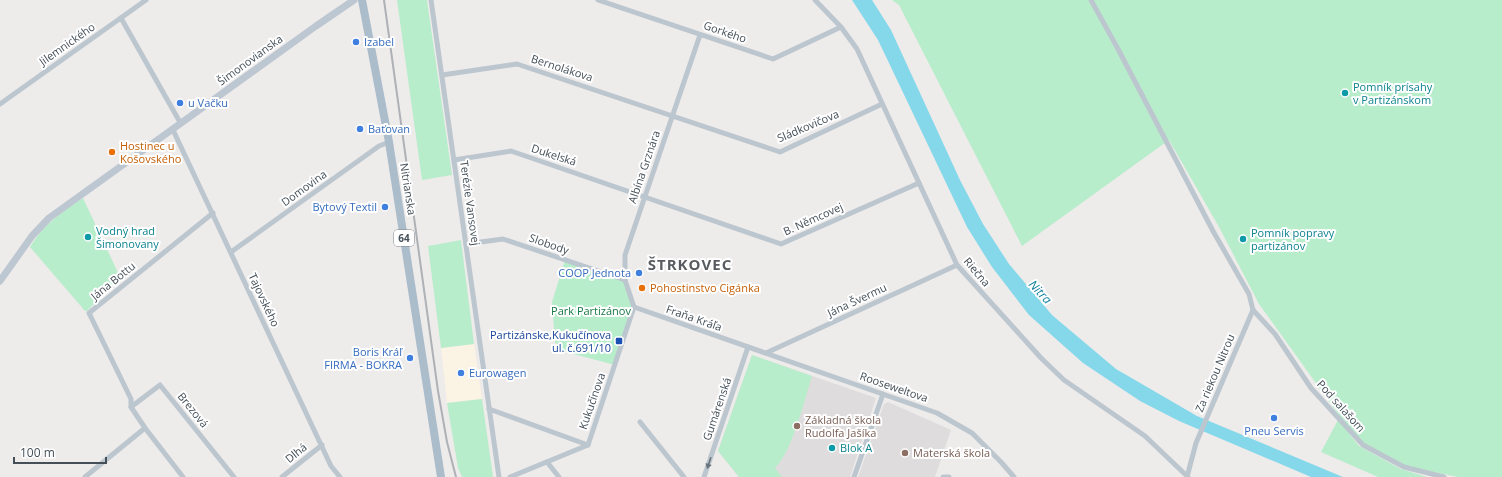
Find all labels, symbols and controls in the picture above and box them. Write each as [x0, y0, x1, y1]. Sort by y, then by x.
street label: Gorkého [702, 17, 749, 46]
street label: Jilemnického [35, 19, 98, 69]
street label: Šimonovianska [214, 31, 285, 88]
place label: Izabel [364, 34, 394, 49]
marker: Izabel [351, 37, 361, 47]
street label: Bernolákova [529, 50, 595, 85]
place label: Pomník prísahy v Partizánskom [1353, 79, 1433, 107]
marker: Pomník prísahy v Partizánskom [1340, 88, 1350, 98]
place label: u Vačku [188, 95, 228, 110]
marker: u Vačku [175, 98, 185, 108]
street label: Sládkovičova [775, 106, 841, 145]
place label: Baťovan [368, 121, 410, 136]
marker: Baťovan [355, 124, 365, 134]
street label: Albína Grznára [624, 128, 663, 205]
place label: Hostinec u Košovského [120, 138, 182, 166]
street label: Dukelská [530, 140, 579, 169]
marker: Hostinec u Košovského [107, 147, 117, 157]
street label: Terézie Vansovej [457, 159, 484, 246]
street label: Nitrianska [397, 162, 420, 216]
street label: Domovina [278, 166, 329, 209]
place label: Bytový Textil [313, 199, 377, 214]
street label: B. Němcovej [781, 199, 845, 238]
marker: Bytový Textil [380, 202, 390, 212]
place label: Vodný hrad Šimonovany [96, 223, 159, 251]
place label: Pomník popravy partizánov [1251, 225, 1335, 253]
road number: 64 [394, 230, 414, 246]
street label: Slobody [527, 230, 571, 257]
marker: Vodný hrad Šimonovany [83, 232, 93, 242]
marker: Pomník popravy partizánov [1238, 234, 1248, 244]
district label: ŠTRKOVEC [648, 254, 732, 274]
street label: Riečna [961, 254, 994, 289]
street label: Jána Bottu [87, 258, 138, 304]
place label: COOP Jednota [558, 265, 631, 280]
marker: COOP Jednota [634, 268, 644, 278]
street label: Tajovského [245, 271, 284, 329]
water label: Nitra [1025, 276, 1056, 307]
street label: Jána Švermu [824, 279, 889, 320]
place label: Pohostinstvo Cigánka [650, 280, 760, 295]
marker: Pohostinstvo Cigánka [637, 283, 647, 293]
street label: Fraňa Kráľa [664, 301, 724, 334]
park label: Park Partizánov [551, 303, 631, 318]
place label: Partizánske,Kukučínova ul. č.691/10 [490, 327, 611, 355]
street label: Za riekou Nitrou [1191, 331, 1238, 414]
marker: Partizánske,Kukučínova ul. č.691/10 [614, 336, 624, 346]
place label: Boris Kráľ FIRMA - BOKRA [324, 344, 403, 372]
marker: Boris Kráľ FIRMA - BOKRA [405, 353, 415, 363]
place label: Eurowagen [469, 365, 527, 380]
marker: Eurowagen [456, 368, 466, 378]
street label: Rooseweltova [858, 368, 930, 405]
street label: Kukučínova [575, 370, 608, 431]
street label: Gumárenská [699, 375, 734, 442]
street label: Pod salašom [1314, 376, 1369, 435]
street label: Brezová [175, 389, 212, 430]
place label: Základná škola Rudolfa Jašíka [805, 412, 881, 440]
marker: Pneu Servis [1269, 413, 1279, 423]
marker: Základná škola Rudolfa Jašíka [792, 421, 802, 431]
place label: Pneu Servis [1244, 423, 1304, 438]
scale bar [14, 439, 106, 465]
street label: Dlhá [282, 439, 310, 466]
place label: Blok A [840, 440, 872, 455]
marker: Blok A [827, 443, 837, 453]
text: 100 m [20, 444, 55, 461]
place label: Materská škola [913, 445, 990, 460]
marker: Materská škola [900, 448, 910, 458]
one-way arrow [706, 458, 712, 470]

